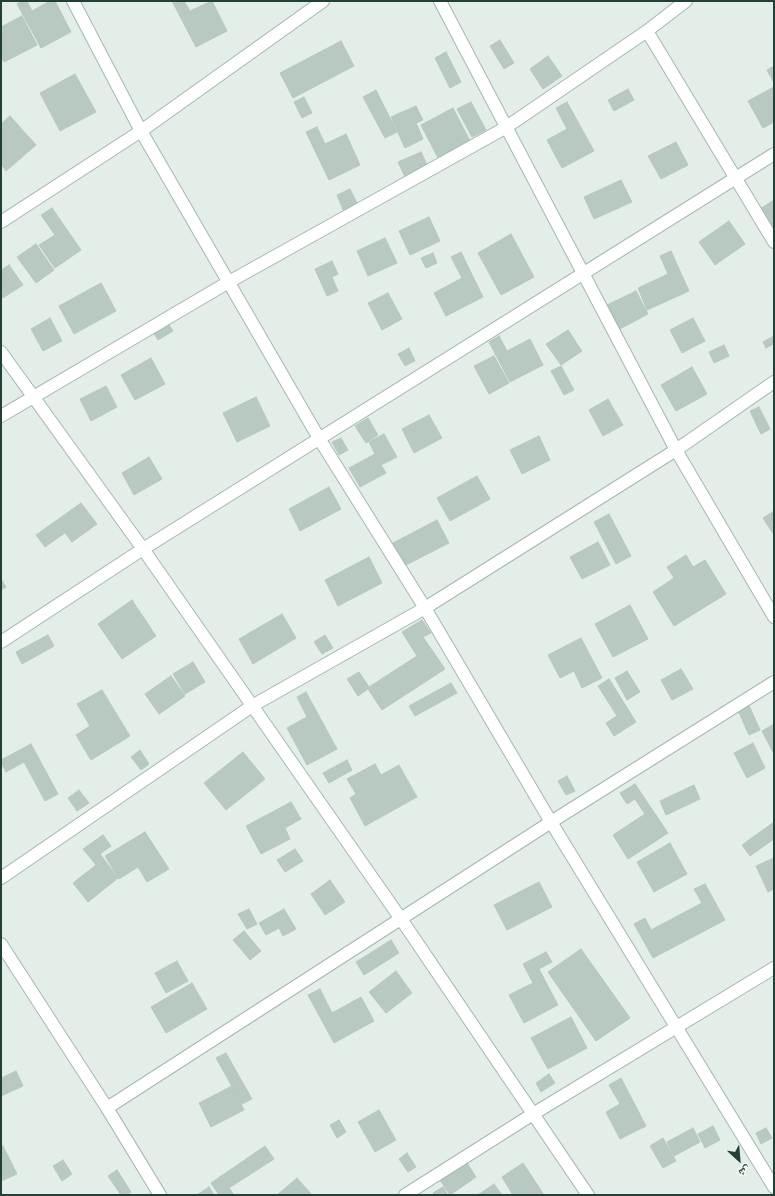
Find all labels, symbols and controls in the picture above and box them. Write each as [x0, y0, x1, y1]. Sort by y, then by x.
north arrow [719, 1140, 759, 1180]
text: ش [736, 1163, 753, 1180]

